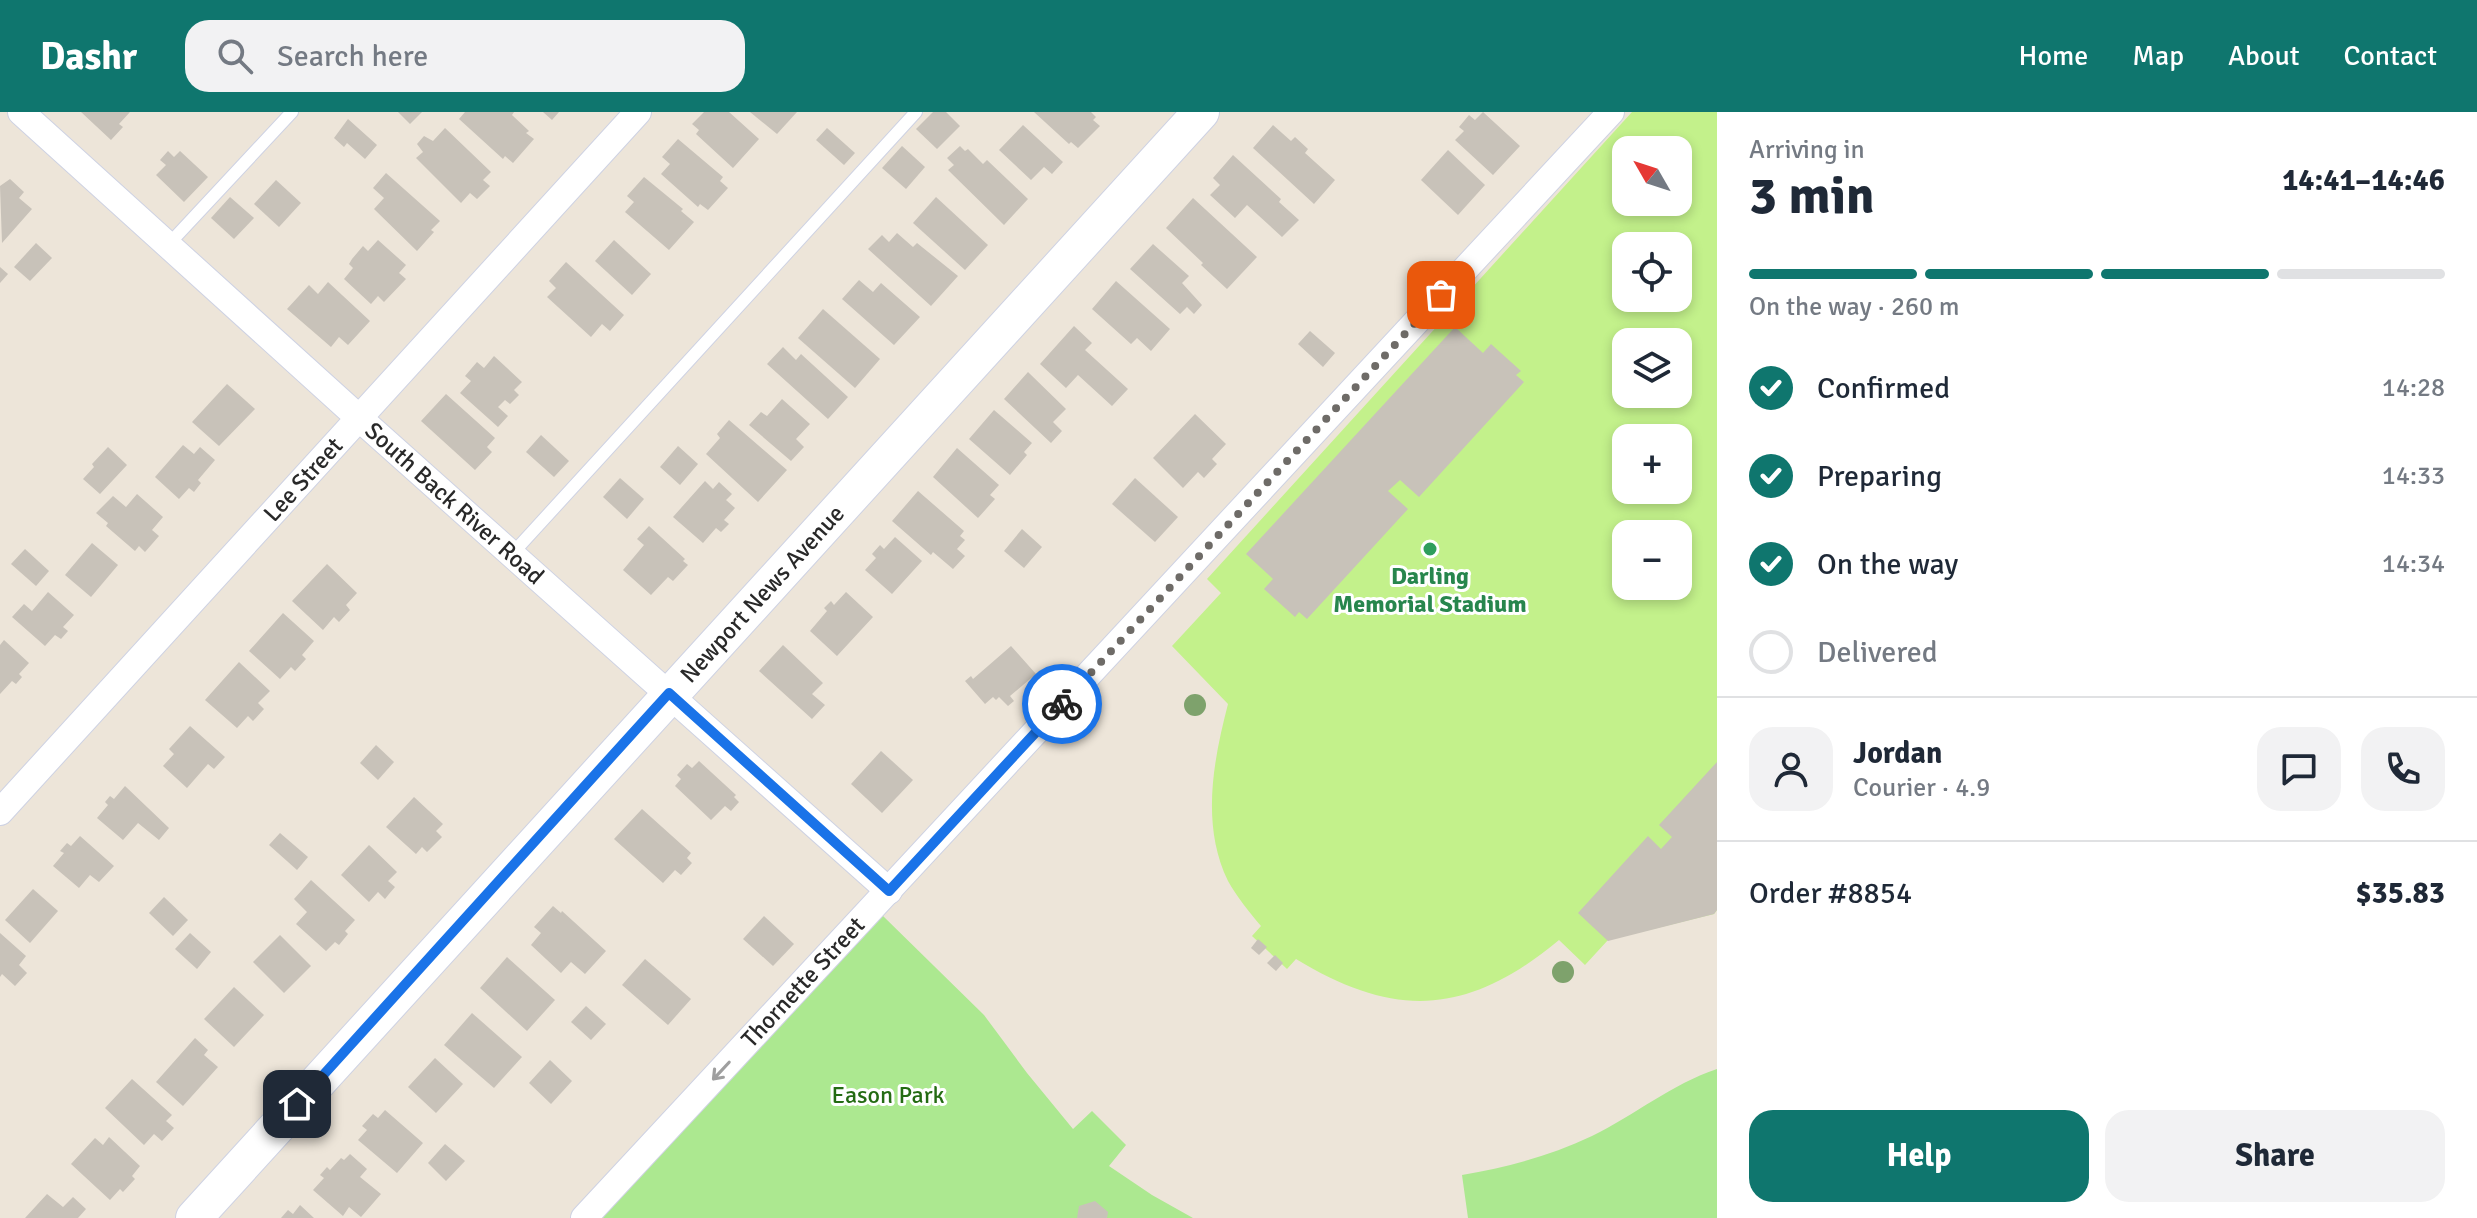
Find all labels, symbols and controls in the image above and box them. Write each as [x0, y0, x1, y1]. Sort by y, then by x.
search box [185, 20, 745, 92]
text: Dashr [40, 33, 137, 80]
icon: search [213, 34, 257, 78]
text: Search here [277, 38, 428, 75]
text: Home [2019, 39, 2088, 73]
text: Map [2132, 39, 2184, 73]
text: About [2228, 39, 2300, 73]
text: Contact [2344, 39, 2437, 73]
text: Arriving in [1749, 134, 1865, 166]
north arrow [1612, 136, 1692, 216]
map controls [1612, 136, 1692, 600]
text: 14:41–14:46 [2282, 162, 2445, 199]
text: 3 min [1749, 164, 1875, 228]
button: locate [1612, 232, 1692, 312]
pin [1407, 261, 1475, 329]
icon: bag [1419, 273, 1463, 317]
text: On the way · 260 m [1749, 291, 1959, 323]
button: layers [1612, 328, 1692, 408]
icon: check [1749, 366, 1793, 410]
text: Confirmed [1817, 370, 1950, 407]
text: 14:28 [2382, 372, 2445, 404]
street label: South Back River Road [359, 416, 550, 591]
button: + [1612, 424, 1692, 504]
street label: Lee Street [257, 431, 349, 528]
icon: check [1749, 454, 1793, 498]
text: Preparing [1817, 458, 1942, 495]
text: 14:33 [2382, 460, 2445, 492]
street label: Newport News Avenue [674, 499, 851, 689]
button: − [1612, 520, 1692, 600]
marker: Darling Memorial Stadium [1421, 540, 1439, 558]
icon: check [1749, 542, 1793, 586]
text: On the way [1817, 546, 1958, 583]
text: 14:34 [2382, 548, 2445, 580]
place label: Darling Memorial Stadium [1333, 561, 1527, 619]
text: Delivered [1817, 634, 1938, 671]
courier [1022, 664, 1102, 744]
icon: bike [1040, 682, 1084, 726]
button: person [1749, 727, 1833, 811]
button: chat [2257, 727, 2341, 811]
button: phone [2361, 727, 2445, 811]
text: Jordan [1853, 735, 1942, 772]
text: Courier · 4.9 [1853, 772, 1990, 804]
text: Order #8854 [1749, 875, 1912, 912]
text: $35.83 [2355, 875, 2445, 912]
street label: Thornette Street [735, 910, 871, 1054]
one-way arrow [711, 1061, 730, 1081]
pin [263, 1070, 331, 1138]
park label: Eason Park [831, 1080, 945, 1110]
icon: home [275, 1082, 319, 1126]
button: Help [1749, 1110, 2089, 1202]
button: Share [2105, 1110, 2445, 1202]

